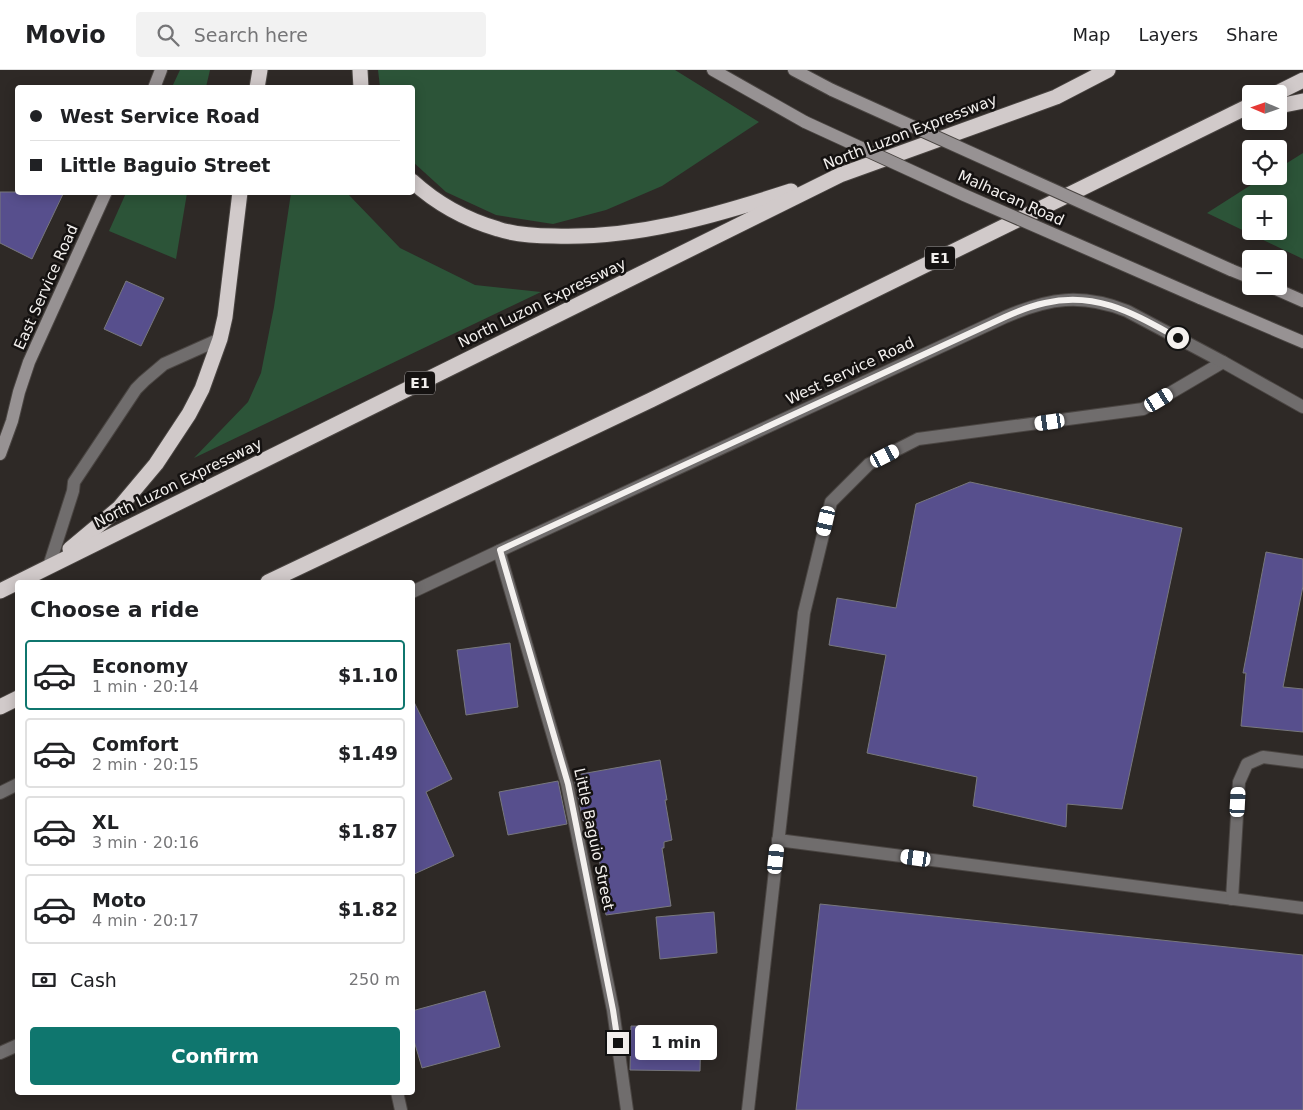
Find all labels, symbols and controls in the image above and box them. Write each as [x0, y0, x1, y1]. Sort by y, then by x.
search box [136, 12, 486, 57]
text: Movio [25, 21, 106, 49]
icon: search [154, 21, 182, 49]
text: Search here [194, 24, 308, 46]
text: Map [1072, 24, 1110, 45]
text: Layers [1138, 24, 1198, 45]
text: Share [1226, 24, 1278, 45]
north arrow [1242, 85, 1288, 130]
map controls [1242, 85, 1287, 295]
street label: North Luzon Expressway [821, 90, 999, 173]
text: West Service Road [60, 105, 260, 127]
button: locate [1242, 140, 1287, 185]
text: Little Baguio Street [60, 154, 270, 176]
street label: Malhacan Road [955, 167, 1067, 229]
button: + [1242, 195, 1287, 240]
street label: East Service Road [10, 222, 82, 352]
road number: E1 [925, 247, 955, 270]
button: − [1242, 250, 1287, 295]
street label: North Luzon Expressway [455, 254, 629, 352]
route start [1167, 327, 1189, 349]
street label: West Service Road [783, 333, 917, 409]
road number: E1 [405, 372, 435, 394]
car [1142, 386, 1175, 414]
car [1034, 412, 1065, 432]
street label: North Luzon Expressway [91, 434, 265, 532]
car [868, 443, 901, 469]
car [815, 505, 836, 537]
text: Choose a ride [30, 597, 199, 622]
icon: car [32, 653, 77, 698]
text: Economy [92, 655, 188, 677]
text: $1.10 [338, 664, 398, 686]
text: 1 min · 20:14 [92, 677, 199, 696]
icon: car [32, 731, 77, 776]
text: Comfort [92, 733, 179, 755]
text: $1.49 [338, 742, 398, 764]
text: 2 min · 20:15 [92, 755, 199, 774]
street label: Little Baguio Street [570, 766, 618, 912]
car [1229, 787, 1246, 817]
icon: car [32, 809, 77, 854]
text: XL [92, 811, 119, 833]
text: $1.87 [338, 820, 398, 842]
text: 3 min · 20:16 [92, 833, 199, 852]
car [766, 843, 785, 875]
car [900, 848, 931, 868]
icon: car [32, 887, 77, 932]
text: Moto [92, 889, 146, 911]
text: $1.82 [338, 898, 398, 920]
text: 4 min · 20:17 [92, 911, 199, 930]
icon: cash [30, 966, 58, 994]
text: Cash [70, 969, 117, 991]
text: 250 m [349, 970, 400, 989]
callout: 1 min [636, 1026, 718, 1060]
button: Confirm [30, 1027, 400, 1085]
route end [607, 1032, 629, 1054]
text: 1 min [651, 1033, 701, 1052]

